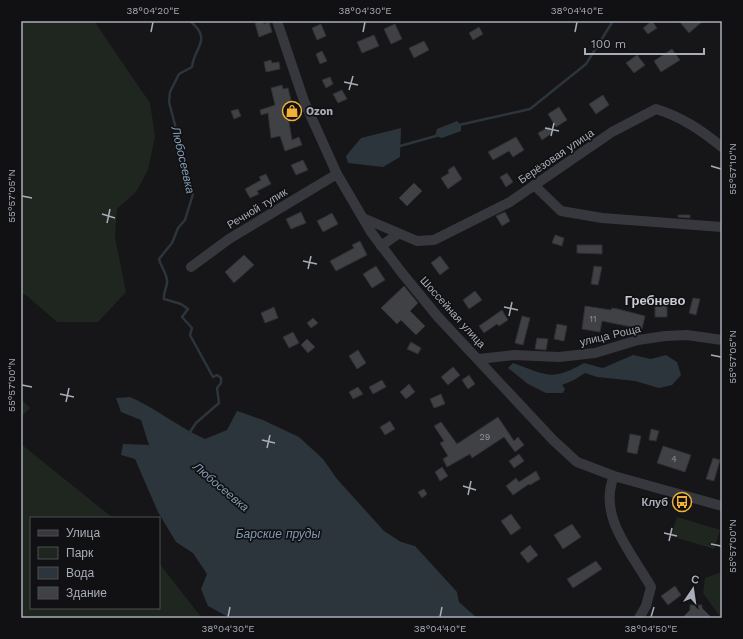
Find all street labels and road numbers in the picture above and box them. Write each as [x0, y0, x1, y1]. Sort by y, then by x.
street label: Берёзовая улица [516, 126, 597, 187]
street label: Речной тупик [225, 185, 290, 232]
street label: Шоссейная улица [417, 274, 489, 351]
street label: улица Роща [578, 322, 643, 349]

